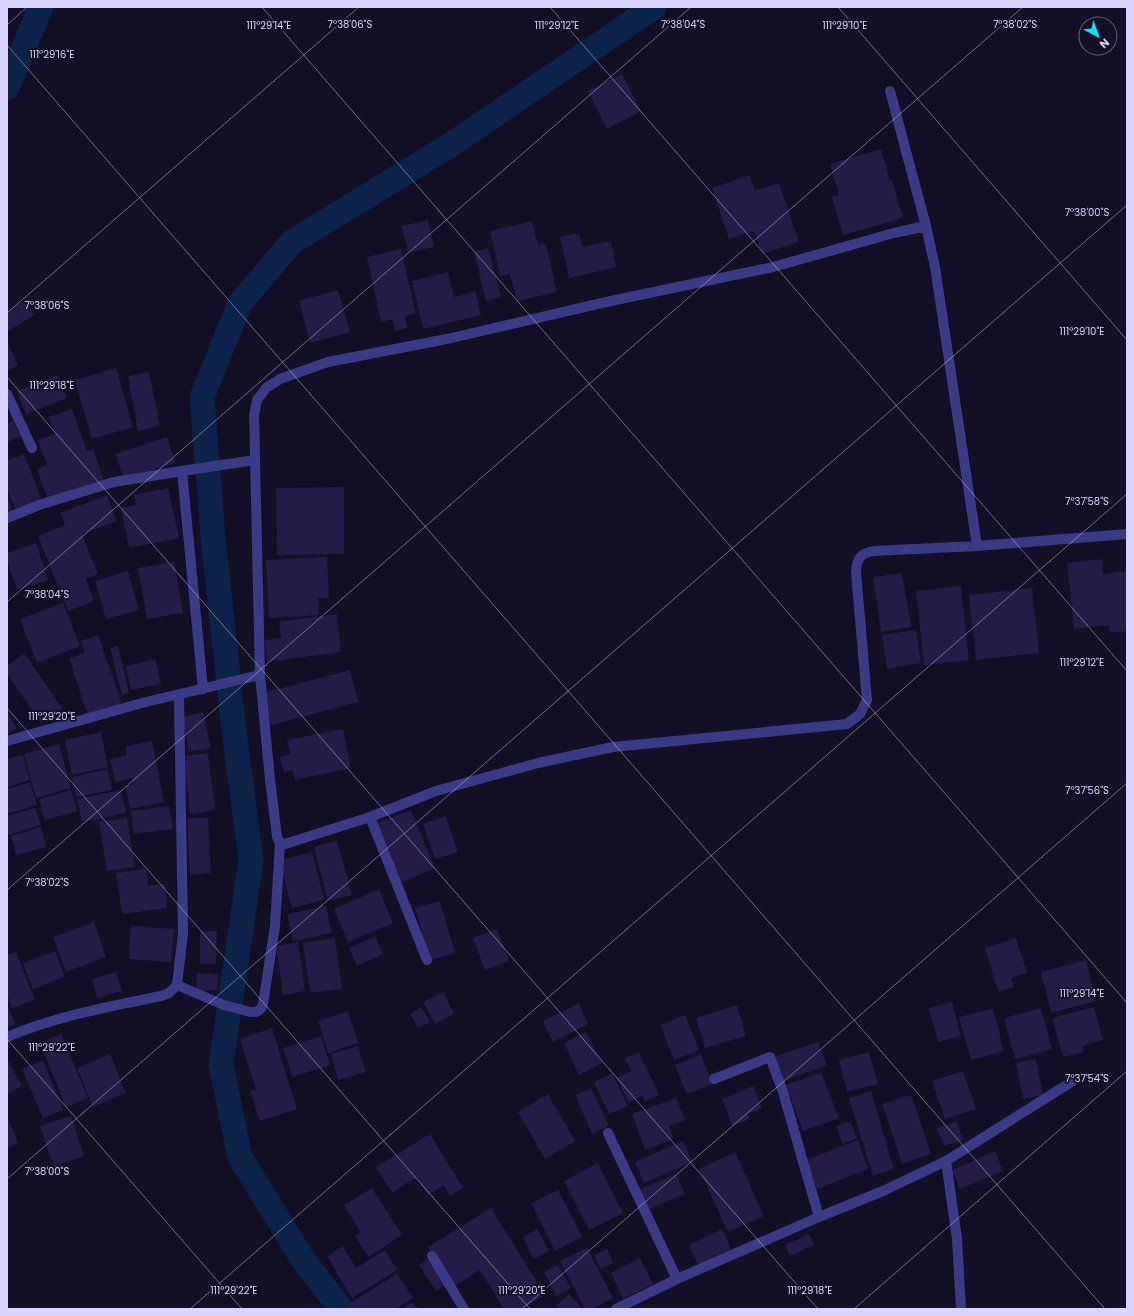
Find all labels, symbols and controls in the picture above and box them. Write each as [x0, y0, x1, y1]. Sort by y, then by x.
north arrow [1078, 16, 1118, 56]
text: 7°38'06"S [328, 17, 373, 32]
text: 7°38'04"S [661, 17, 705, 32]
text: 7°38'02"S [993, 17, 1037, 32]
text: 111°29'14"E [247, 18, 291, 33]
text: 111°29'12"E [535, 18, 579, 33]
text: 111°29'10"E [823, 18, 867, 33]
text: N [1096, 35, 1113, 52]
text: 111°29'16"E [30, 47, 74, 62]
text: 7°38'00"S [1065, 205, 1109, 220]
text: 7°38'06"S [25, 298, 70, 313]
text: 111°29'10"E [1060, 324, 1104, 339]
text: 111°29'18"E [30, 378, 74, 393]
text: 7°37'58"S [1065, 494, 1109, 509]
text: 7°38'04"S [25, 587, 69, 602]
text: 111°29'12"E [1060, 655, 1104, 670]
text: 111°29'20"E [28, 709, 76, 724]
text: 7°37'56"S [1065, 783, 1109, 798]
text: 7°38'02"S [25, 875, 69, 890]
text: 111°29'14"E [1060, 986, 1104, 1001]
text: 111°29'22"E [29, 1040, 75, 1055]
text: 7°37'54"S [1065, 1071, 1109, 1086]
text: 7°38'00"S [25, 1164, 69, 1179]
text: 111°29'22"E [211, 1283, 257, 1298]
text: 111°29'20"E [498, 1283, 546, 1298]
text: 111°29'18"E [788, 1283, 832, 1298]

